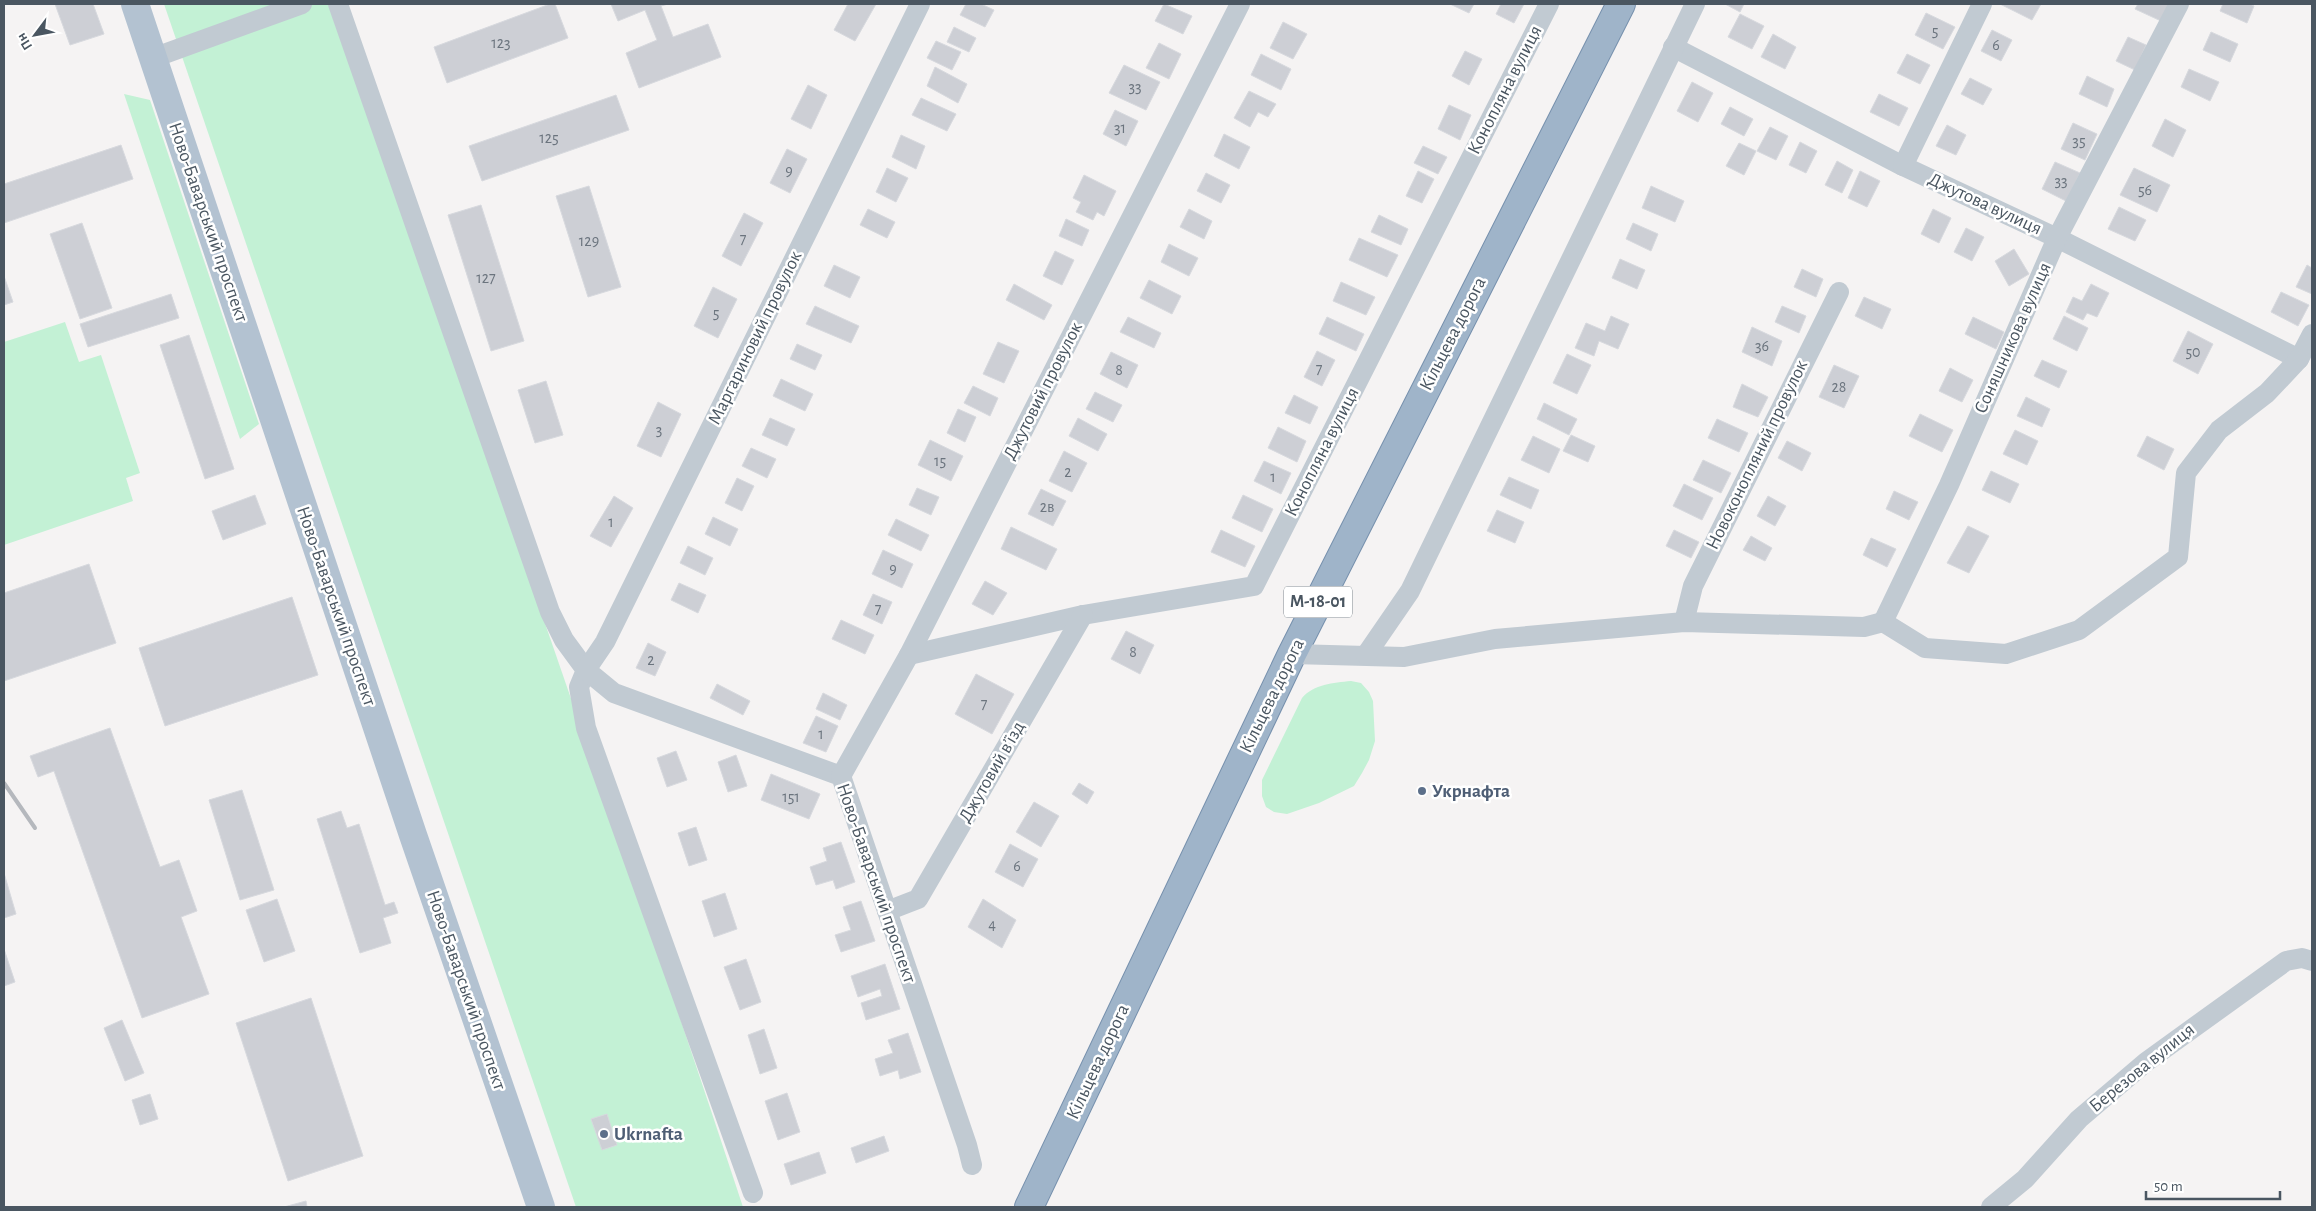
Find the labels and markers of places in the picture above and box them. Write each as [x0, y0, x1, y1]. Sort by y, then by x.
place label: Укрнафта [1432, 782, 1510, 801]
marker: Укрнафта [1416, 785, 1428, 797]
place label: Ukrnafta [614, 1125, 683, 1144]
marker: Ukrnafta [598, 1128, 610, 1140]

